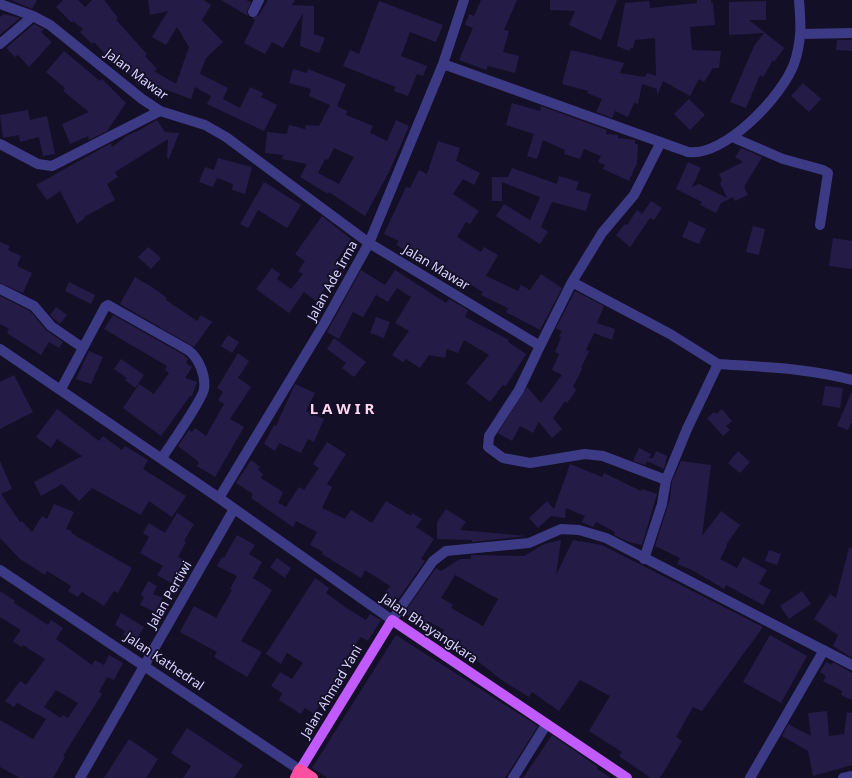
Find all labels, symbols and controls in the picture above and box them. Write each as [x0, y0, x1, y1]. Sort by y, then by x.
street label: Jalan Mawar [101, 46, 171, 104]
street label: Jalan Ade Irma [305, 238, 361, 324]
street label: Jalan Mawar [400, 242, 472, 294]
district label: L A W I R [310, 401, 374, 419]
street label: Jalan Pertiwi [144, 559, 196, 631]
street label: Jalan Bhayangkara [378, 591, 480, 667]
street label: Jalan Kathedral [121, 630, 207, 694]
street label: Jalan Ahmad Yani [298, 643, 366, 741]

